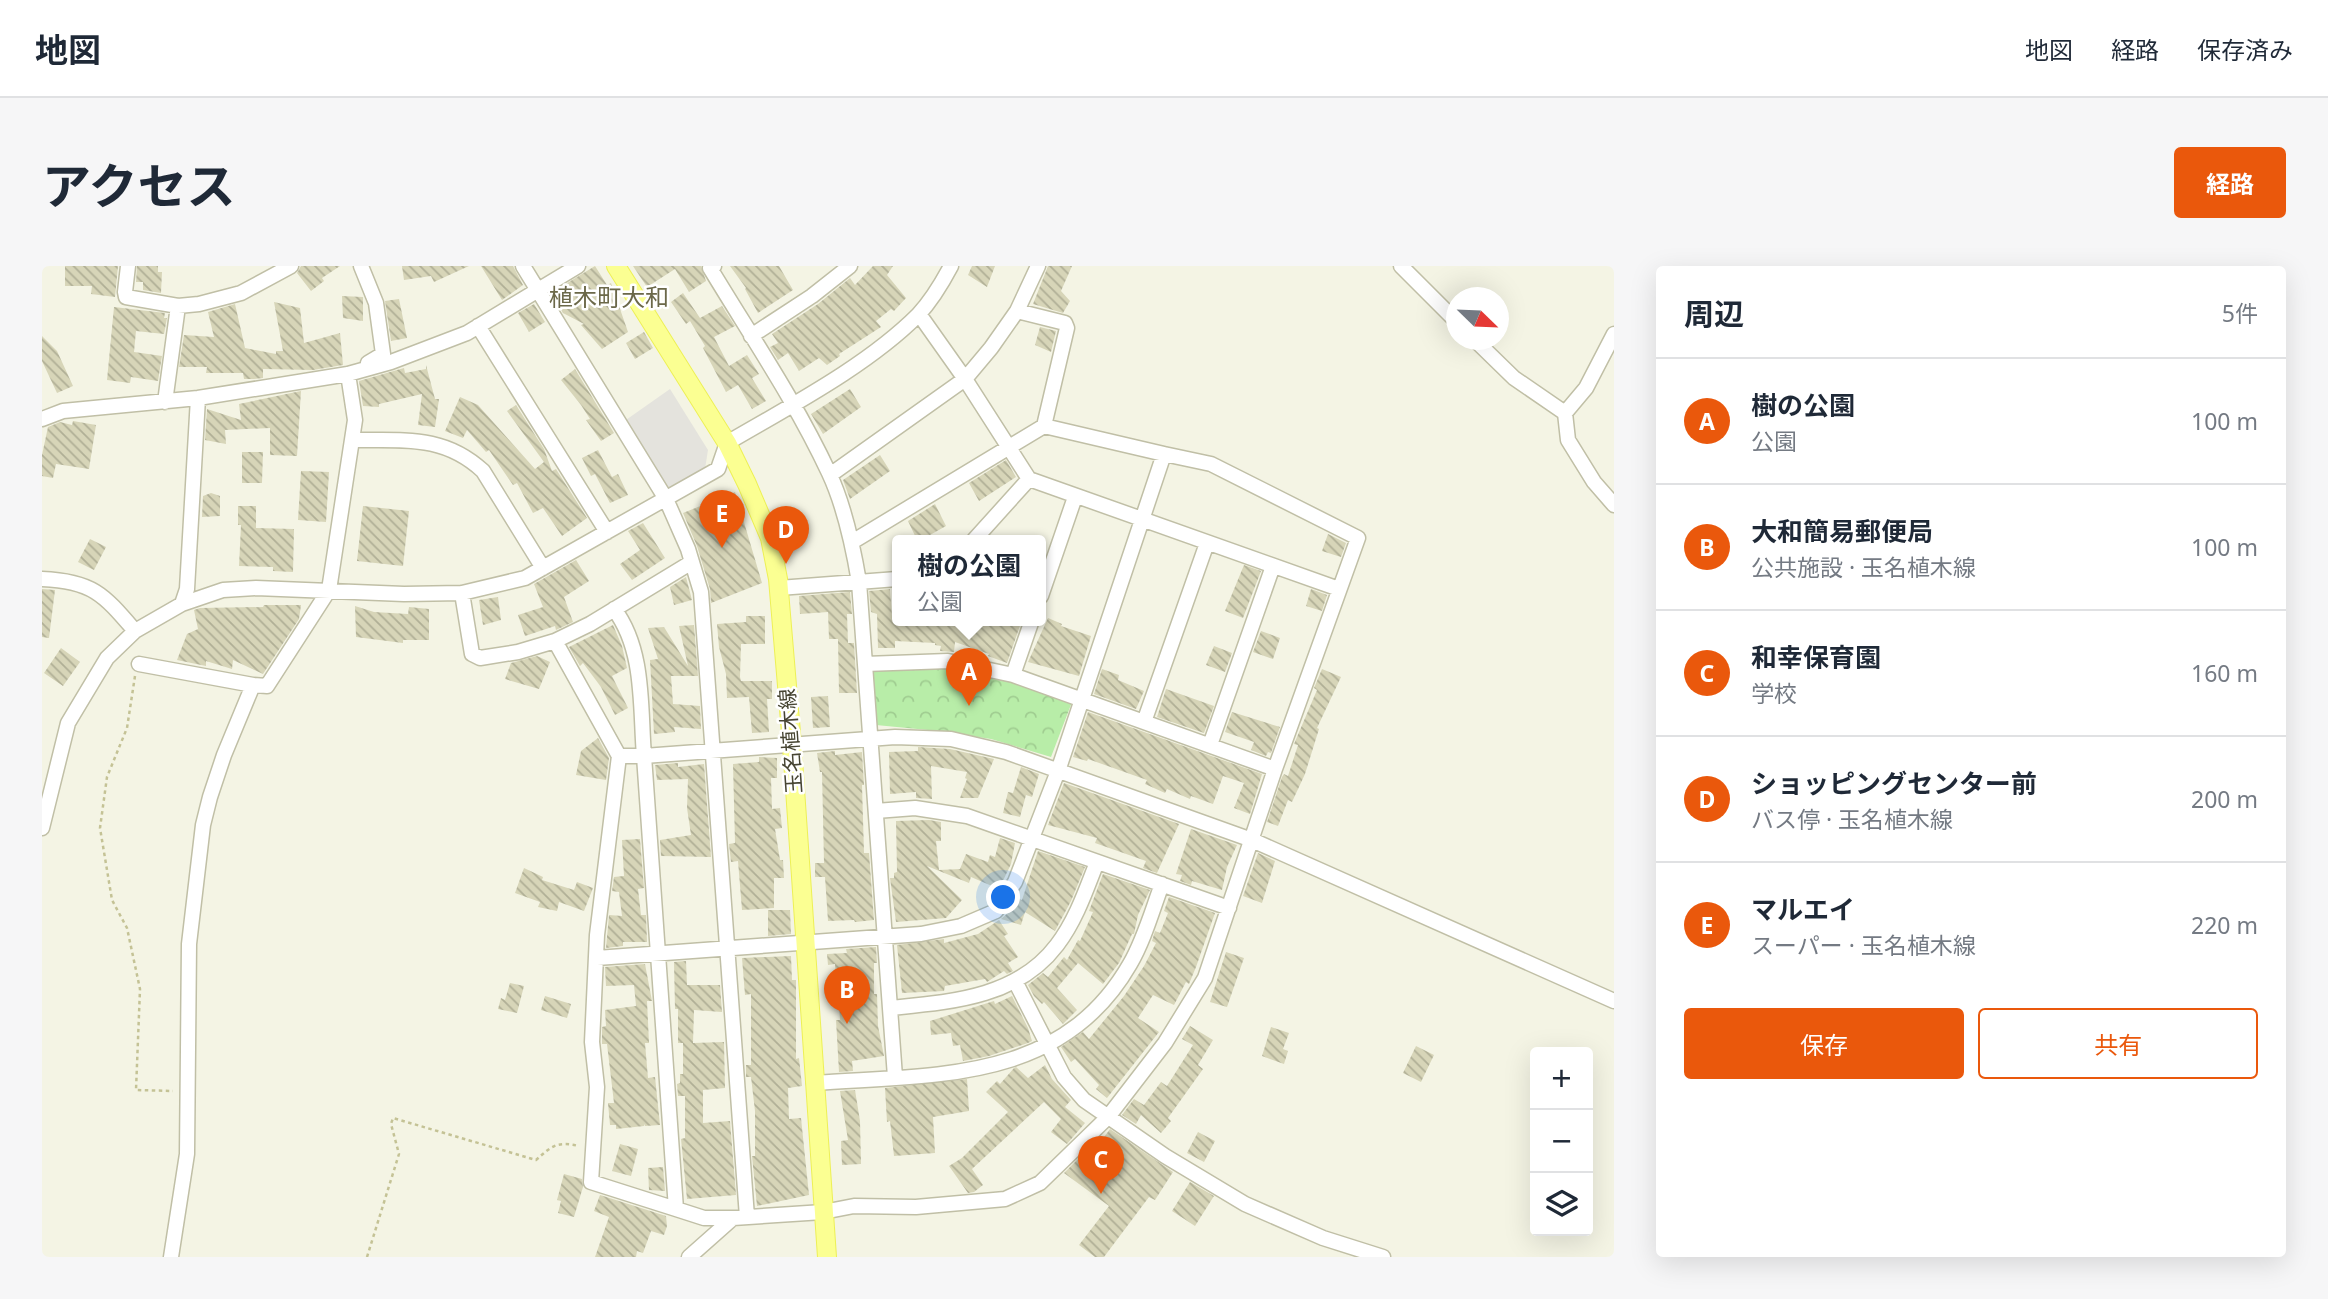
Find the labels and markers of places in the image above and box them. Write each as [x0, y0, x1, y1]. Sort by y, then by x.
pin: E [699, 490, 745, 548]
pin: D [763, 506, 809, 564]
pin: A [946, 648, 992, 706]
pin: B [824, 966, 870, 1024]
pin: C [1078, 1136, 1124, 1194]

